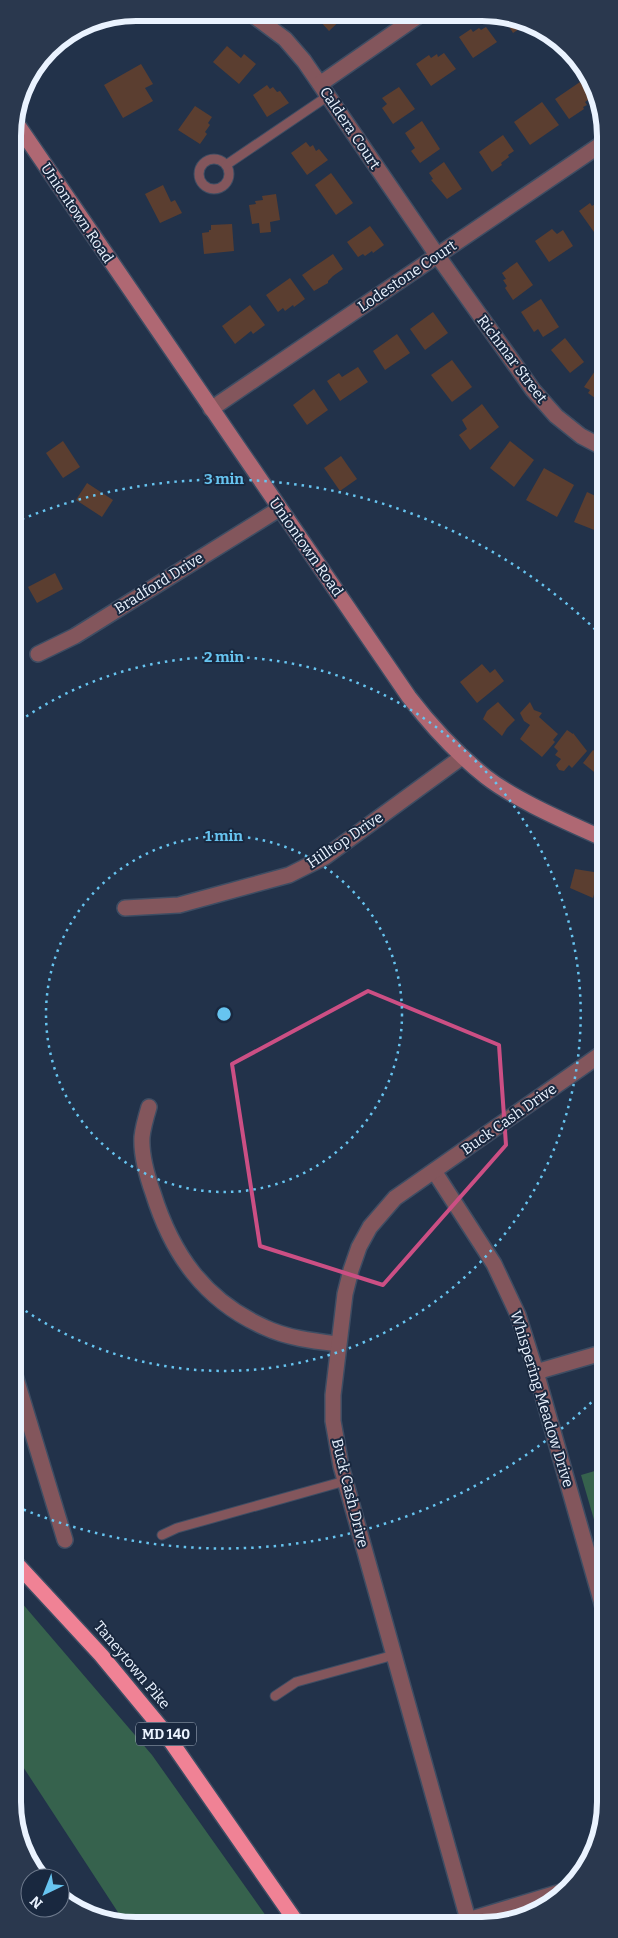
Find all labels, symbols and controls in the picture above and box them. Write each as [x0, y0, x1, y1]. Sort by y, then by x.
street label: Caldera Court [316, 83, 385, 173]
street label: Uniontown Road [37, 160, 117, 266]
street label: Lodestone Court [354, 236, 460, 316]
street label: Richmar Street [473, 311, 551, 407]
text: 3 min [204, 470, 244, 488]
street label: Uniontown Road [265, 494, 347, 600]
street label: Bradford Drive [111, 548, 207, 618]
text: 2 min [204, 648, 244, 666]
street label: Hilltop Drive [304, 808, 386, 872]
text: 1 min [205, 827, 243, 845]
centre of rings [215, 1005, 233, 1023]
street label: Buck Cash Drive [458, 1080, 560, 1158]
street label: Whispering Meadow Drive [507, 1308, 577, 1490]
street label: Buck Cash Drive [328, 1437, 372, 1549]
street label: Taneytown Pike [90, 1617, 174, 1713]
road number: MD 140 [136, 1722, 196, 1746]
north arrow [20, 1868, 70, 1918]
text: N [27, 1892, 46, 1912]

